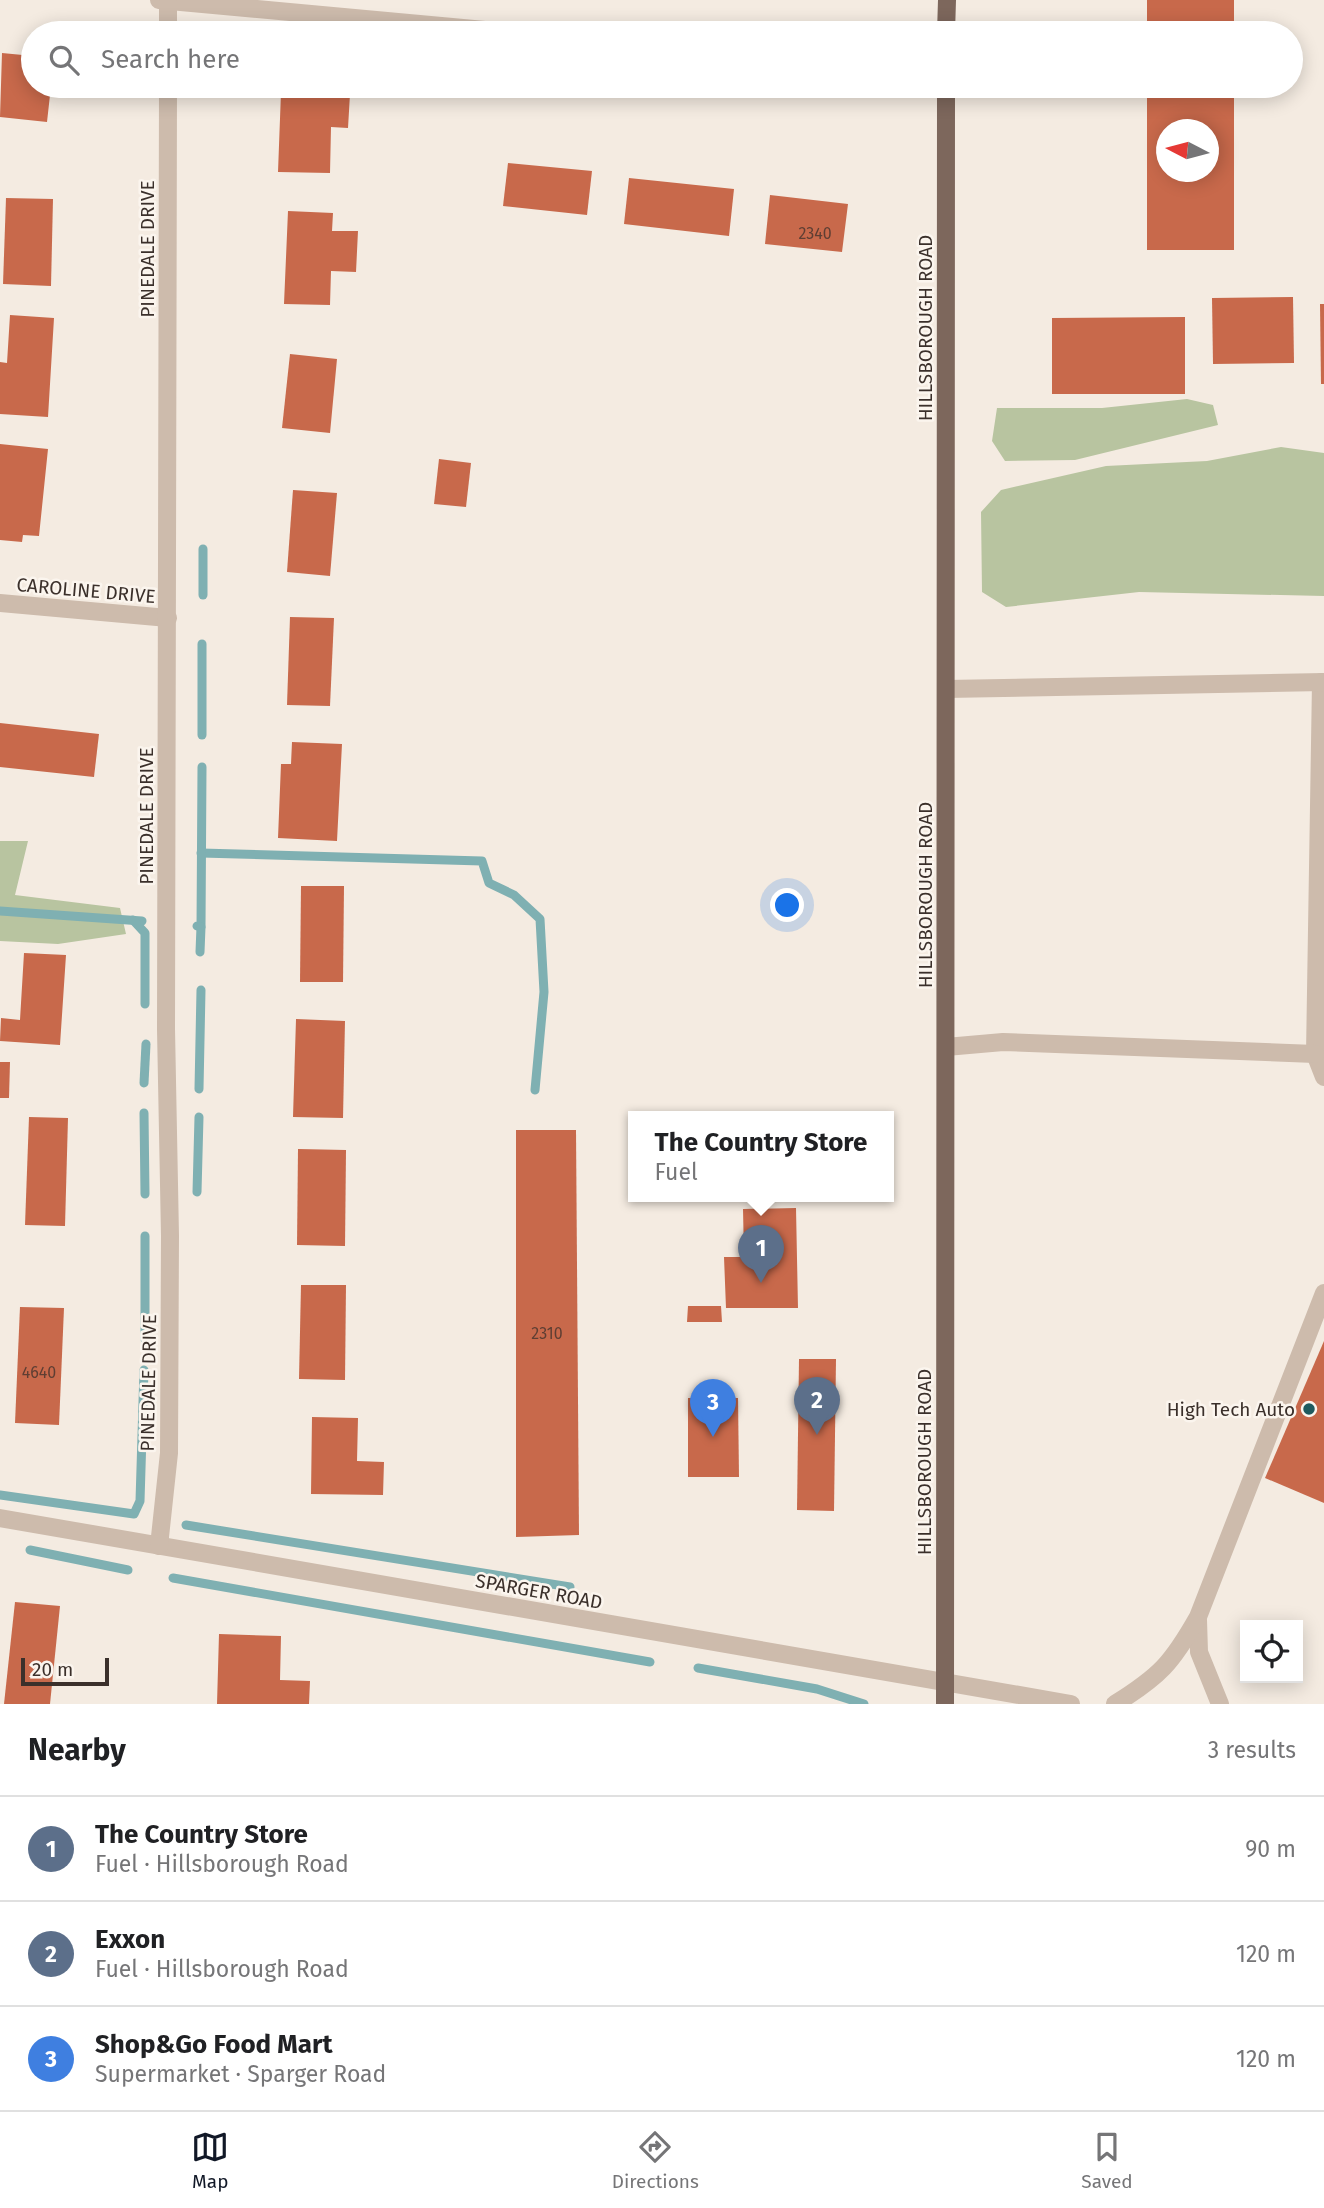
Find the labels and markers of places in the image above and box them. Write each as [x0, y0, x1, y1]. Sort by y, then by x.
pin: 1 [738, 1225, 784, 1283]
pin: 2 [794, 1377, 840, 1435]
pin: 3 [690, 1379, 736, 1437]
place label: High Tech Auto [1167, 1398, 1295, 1421]
marker: High Tech Auto [1301, 1401, 1317, 1417]

